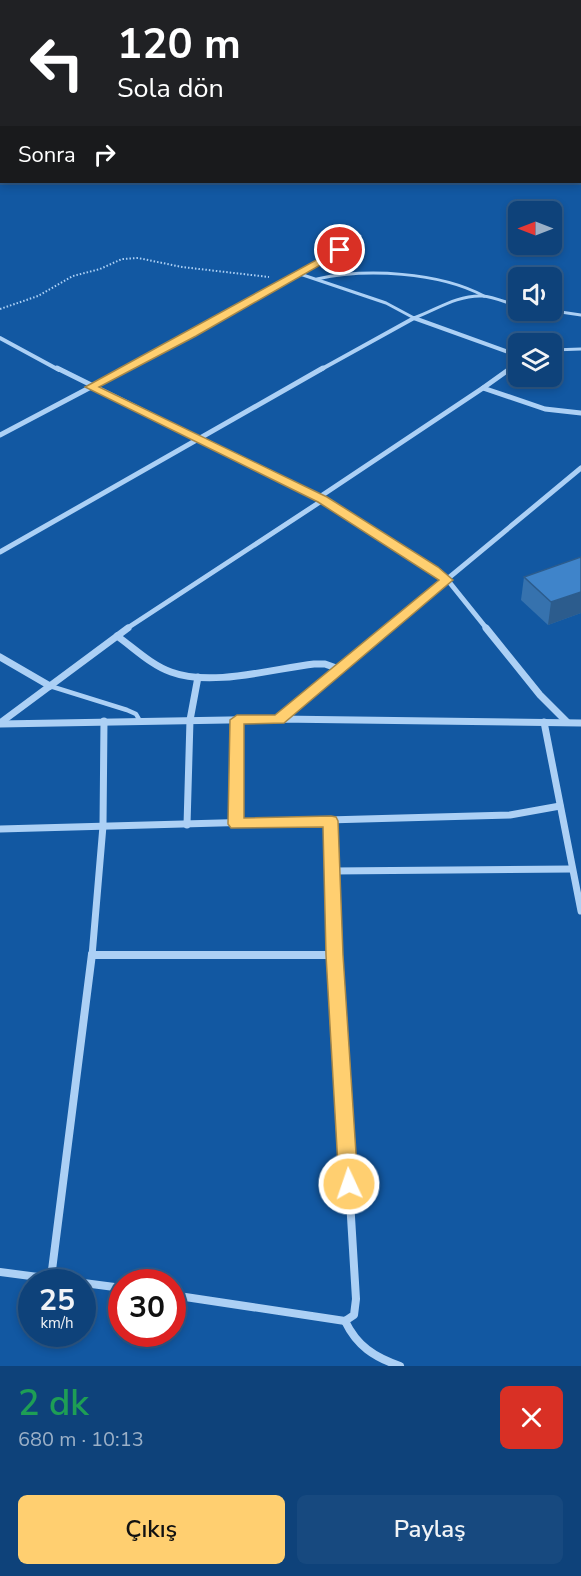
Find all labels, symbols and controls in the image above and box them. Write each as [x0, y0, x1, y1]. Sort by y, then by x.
text: 120 m [117, 16, 241, 73]
icon: left [18, 24, 96, 102]
text: Sola dön [117, 70, 224, 107]
icon: right [88, 138, 121, 171]
text: Sonra [18, 140, 76, 170]
north arrow [508, 201, 562, 255]
map controls [508, 201, 562, 387]
pin [314, 224, 365, 275]
icon: arrive [323, 233, 356, 266]
button: sound [508, 267, 562, 321]
button: layers [508, 333, 562, 387]
position arrow [317, 1152, 381, 1216]
speed limit sign: 30 [108, 1269, 186, 1347]
text: 25 [39, 1280, 75, 1321]
text: km/h [40, 1313, 74, 1333]
text: 2 dk [18, 1379, 89, 1428]
button: close [500, 1386, 563, 1449]
text: 680 m · 10:13 [18, 1426, 144, 1453]
button: Çıkış [18, 1495, 285, 1564]
button: Paylaş [297, 1495, 563, 1564]

